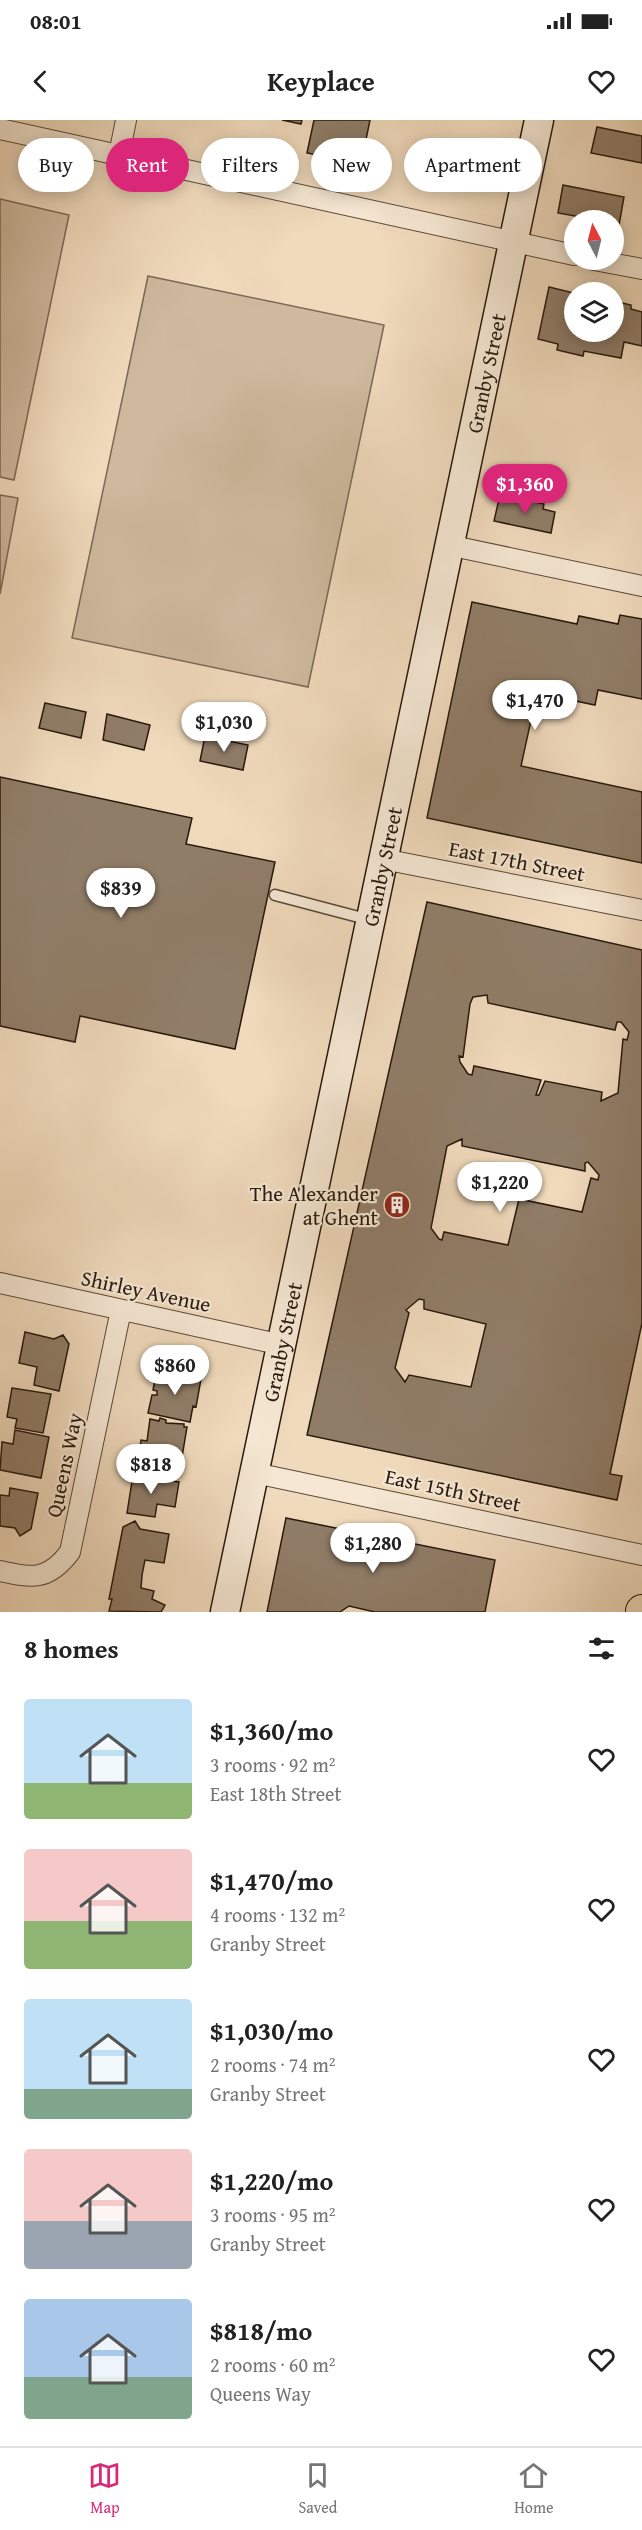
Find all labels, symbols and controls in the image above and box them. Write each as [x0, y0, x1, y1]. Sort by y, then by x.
text: 08:01 [30, 5, 82, 37]
text: Keyplace [267, 61, 375, 101]
icon: back [24, 65, 57, 98]
icon: heart [585, 65, 618, 98]
chip: Buy [18, 138, 94, 192]
chip: Rent [106, 138, 189, 192]
chip: Filters [201, 138, 299, 192]
chip: New [311, 138, 392, 192]
chip: Apartment [404, 138, 542, 192]
north arrow [564, 210, 624, 270]
map controls [564, 210, 624, 342]
button: layers [564, 282, 624, 342]
street label: Granby Street [458, 310, 514, 436]
pin: $1,360 [476, 464, 574, 515]
text: $1,360 [496, 469, 554, 498]
pin: $1,470 [486, 680, 584, 731]
text: $1,470 [506, 685, 564, 714]
pin: $1,030 [175, 702, 273, 753]
text: $1,030 [195, 707, 253, 736]
street label: Granby Street [354, 803, 410, 929]
street label: East 17th Street [446, 833, 588, 890]
pin: $839 [85, 868, 157, 919]
text: $839 [100, 873, 142, 902]
pin: $1,220 [451, 1162, 549, 1213]
text: $1,220 [471, 1167, 529, 1196]
place label: The Alexander at Ghent [250, 1178, 379, 1233]
building icon: The Alexander at Ghent [382, 1190, 412, 1220]
street label: Shirley Avenue [78, 1262, 214, 1320]
street label: Granby Street [254, 1279, 310, 1405]
pin: $860 [139, 1345, 211, 1396]
text: $860 [154, 1350, 196, 1379]
street label: Queens Way [38, 1409, 90, 1520]
pin: $818 [115, 1444, 187, 1495]
text: $818 [130, 1449, 172, 1478]
street label: East 15th Street [382, 1460, 524, 1520]
pin: $1,280 [324, 1523, 422, 1574]
text: $1,280 [344, 1528, 402, 1557]
text: 8 homes [24, 1629, 119, 1668]
icon: filters [585, 1632, 618, 1665]
text: $1,360/mo [210, 1711, 333, 1750]
icon: home [72, 1723, 144, 1795]
icon: heart [585, 1743, 618, 1776]
text: 3 rooms · 92 m² [210, 1750, 336, 1779]
text: East 18th Street [210, 1779, 342, 1808]
text: $1,470/mo [210, 1861, 333, 1900]
icon: home [72, 1873, 144, 1945]
icon: heart [585, 1893, 618, 1926]
text: 4 rooms · 132 m² [210, 1900, 345, 1929]
text: Granby Street [210, 1929, 326, 1958]
text: $1,030/mo [210, 2011, 333, 2050]
icon: home [72, 2023, 144, 2095]
icon: heart [585, 2043, 618, 2076]
text: 2 rooms · 74 m² [210, 2050, 336, 2079]
text: Granby Street [210, 2079, 326, 2108]
text: $1,220/mo [210, 2161, 333, 2200]
icon: home [72, 2173, 144, 2245]
icon: heart [585, 2193, 618, 2226]
text: 3 rooms · 95 m² [210, 2200, 336, 2229]
text: Granby Street [210, 2229, 326, 2258]
text: $818/mo [210, 2311, 312, 2350]
icon: home [72, 2323, 144, 2395]
icon: heart [585, 2343, 618, 2376]
text: 2 rooms · 60 m² [210, 2350, 336, 2379]
text: Queens Way [210, 2379, 311, 2408]
tab: Map [88, 2459, 121, 2519]
tab: Saved [298, 2459, 337, 2519]
tab: Home [514, 2459, 554, 2519]

